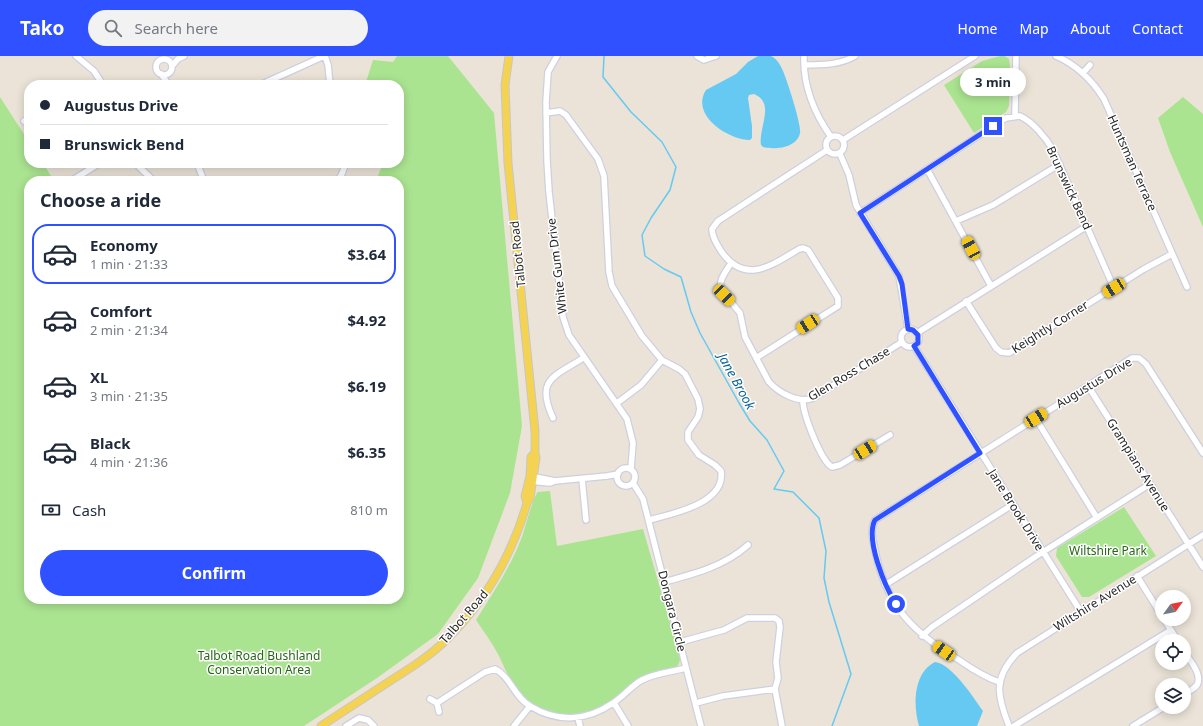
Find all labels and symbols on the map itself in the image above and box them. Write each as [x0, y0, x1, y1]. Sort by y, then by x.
callout: 3 min [960, 68, 1026, 96]
street label: Huntsman Terrace [1104, 112, 1161, 214]
route end [984, 117, 1002, 135]
street label: Brunswick Bend [1043, 143, 1096, 232]
street label: White Gum Drive [542, 217, 571, 315]
street label: Talbot Road [506, 220, 529, 288]
car [960, 235, 982, 261]
car [1101, 277, 1127, 299]
car [711, 282, 737, 308]
street label: Keightly Corner [1008, 296, 1091, 357]
car [795, 312, 821, 336]
street label: Glen Ross Chase [805, 342, 893, 405]
water label: Jane Brook [713, 347, 760, 413]
street label: Augustus Drive [1053, 353, 1135, 412]
car [1023, 407, 1049, 429]
street label: Grampians Avenue [1103, 415, 1174, 515]
car [852, 439, 878, 461]
street label: Jane Brook Drive [984, 465, 1049, 554]
park label: Wiltshire Park [1069, 542, 1148, 559]
street label: Dongara Circle [654, 568, 691, 653]
street label: Wiltshire Avenue [1050, 570, 1140, 635]
street label: Talbot Road [435, 586, 492, 647]
north arrow [1155, 590, 1191, 626]
route start [887, 595, 905, 613]
car [931, 639, 957, 663]
park label: Talbot Road Bushland Conservation Area [198, 647, 320, 678]

